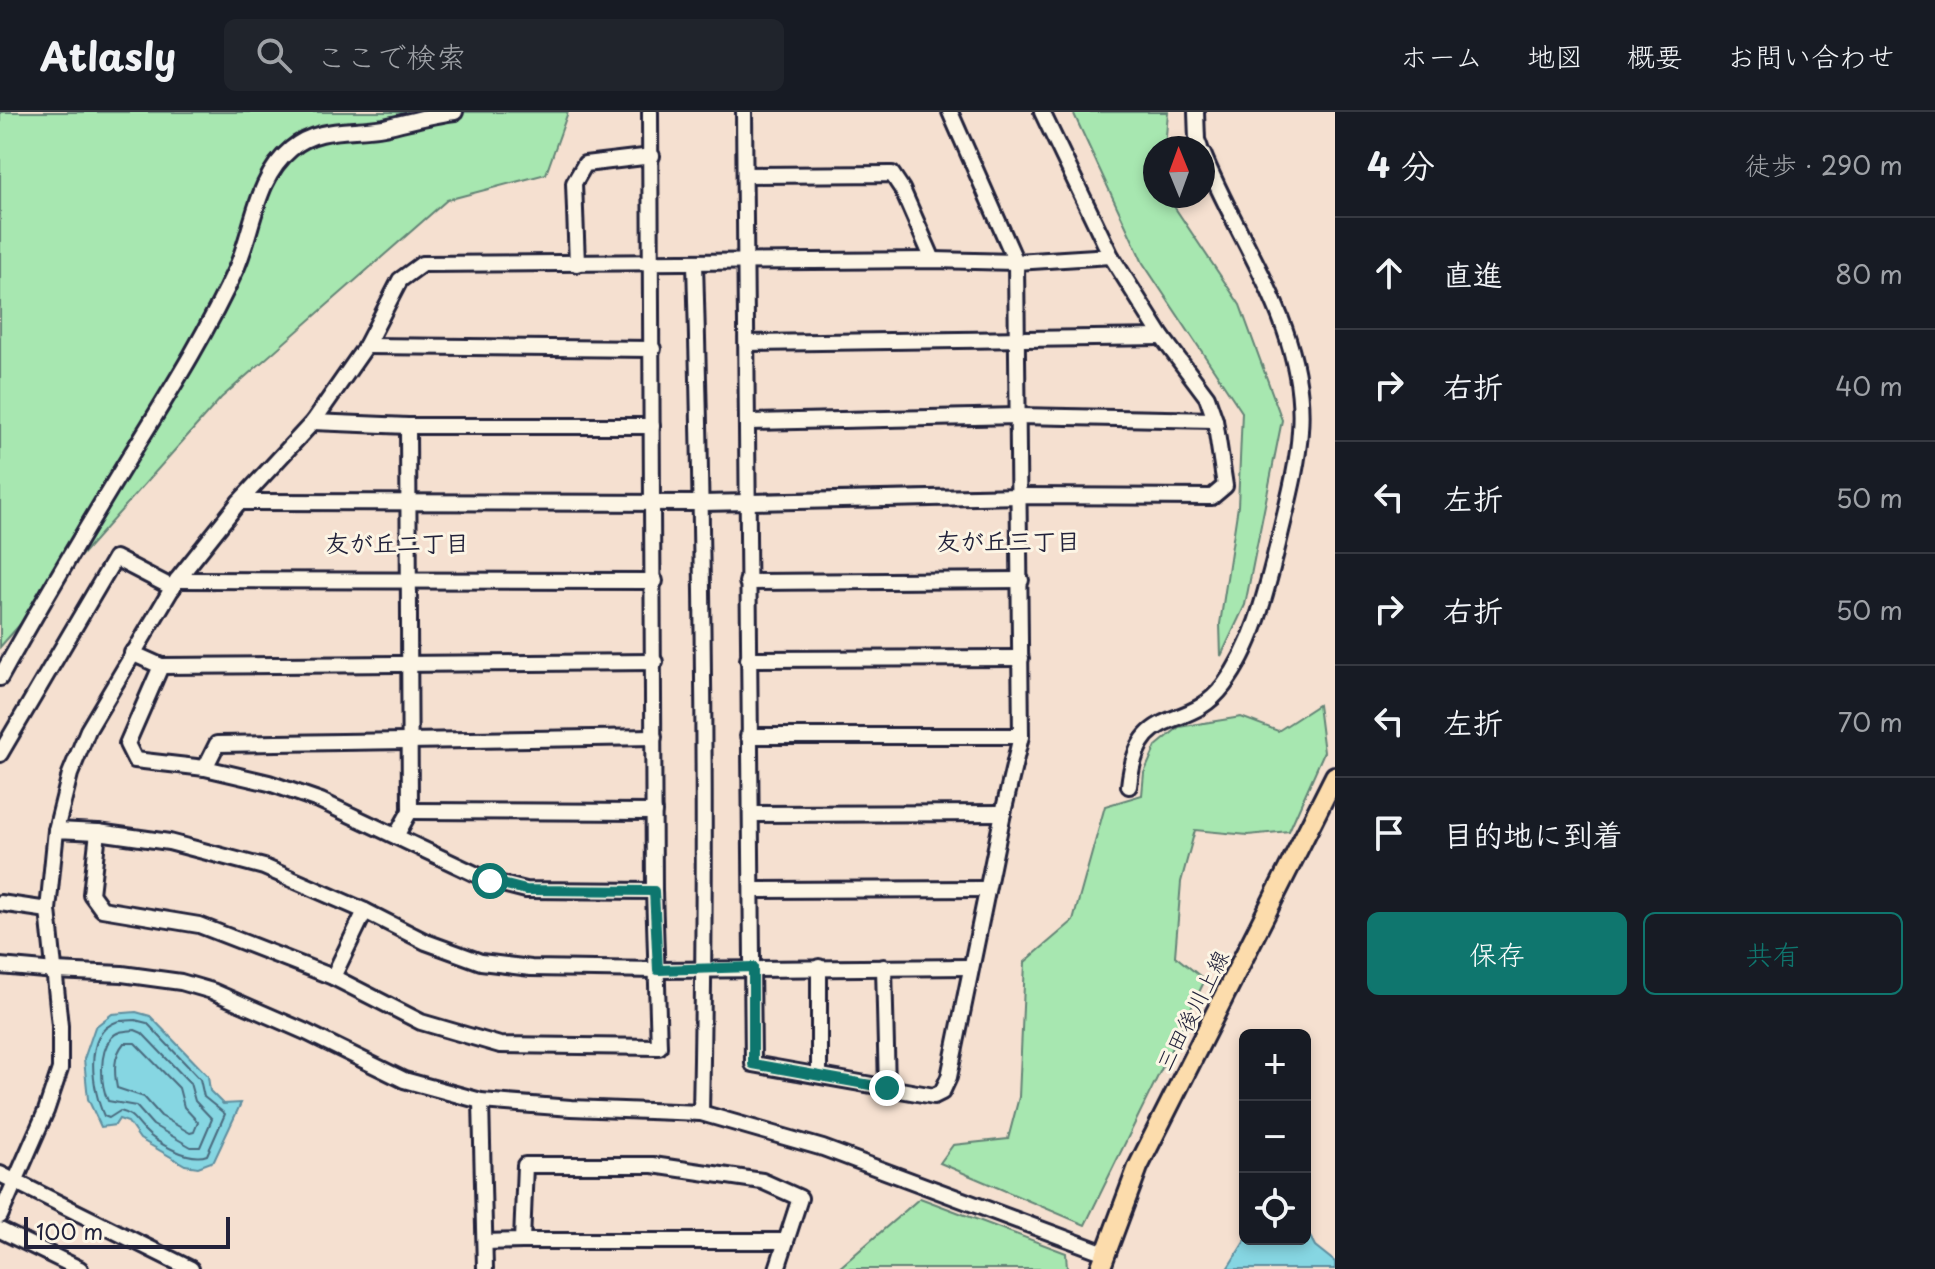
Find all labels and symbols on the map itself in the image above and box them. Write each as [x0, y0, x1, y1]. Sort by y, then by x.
north arrow [1143, 136, 1215, 208]
district label: 友が丘三丁目 [936, 522, 1080, 558]
district label: 友が丘二丁目 [325, 524, 469, 560]
route start [472, 863, 508, 899]
street label: 三田後川上線 [1146, 944, 1236, 1076]
route end [869, 1070, 905, 1106]
scale bar [24, 1213, 230, 1249]

